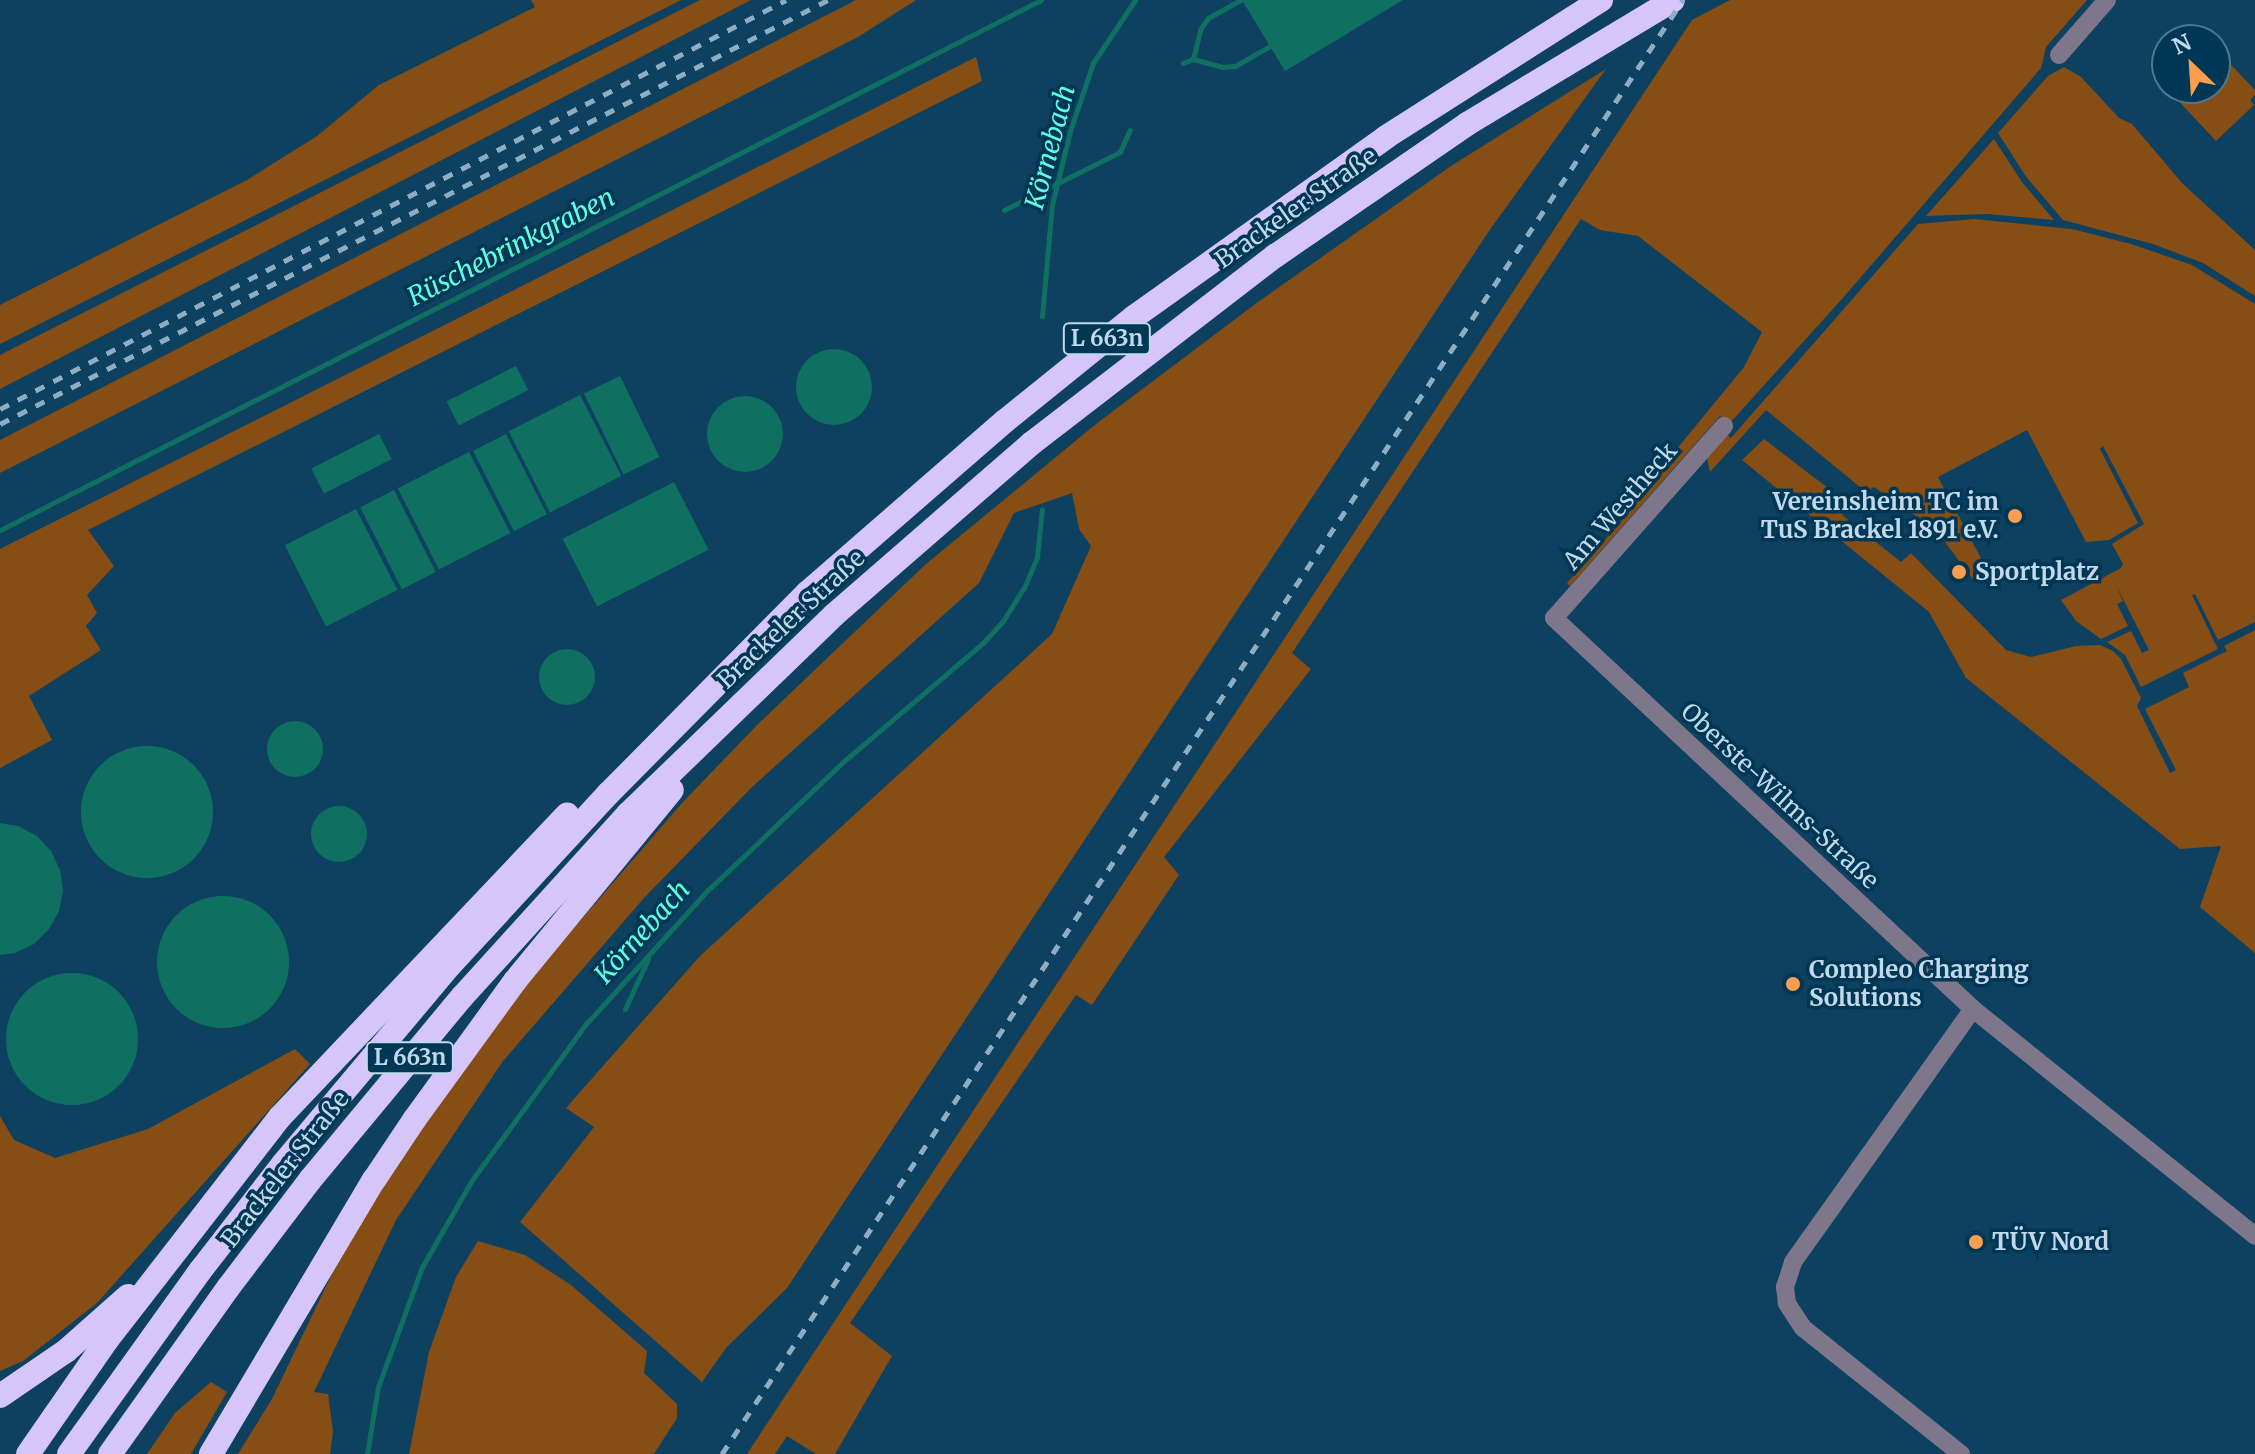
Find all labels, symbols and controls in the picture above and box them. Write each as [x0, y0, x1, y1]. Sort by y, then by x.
north arrow [2151, 24, 2231, 104]
text: N [2168, 28, 2195, 60]
water label: Körnebach [1018, 82, 1082, 212]
street label: Brackeler Straße [1210, 142, 1382, 274]
water label: Rüschebrinkgraben [402, 181, 620, 313]
road number: L 663n [1061, 321, 1153, 357]
street label: Am Westheck [1557, 437, 1683, 575]
place label: Vereinsheim TC im TuS Brackel 1891 e.V. [1761, 488, 1999, 544]
marker: Vereinsheim TC im TuS Brackel 1891 e.V. [2006, 507, 2024, 525]
street label: Brackeler Straße [712, 544, 870, 694]
place label: Sportplatz [1975, 558, 2099, 586]
marker: Sportplatz [1950, 563, 1968, 581]
street label: Oberste-Wilms-Straße [1675, 697, 1885, 895]
water label: Körnebach [588, 874, 696, 990]
place label: Compleo Charging Solutions [1809, 956, 2029, 1012]
marker: Compleo Charging Solutions [1784, 975, 1802, 993]
road number: L 663n [364, 1040, 456, 1076]
street label: Brackeler Straße [215, 1085, 355, 1253]
place label: TÜV Nord [1992, 1228, 2109, 1256]
marker: TÜV Nord [1967, 1233, 1985, 1251]

